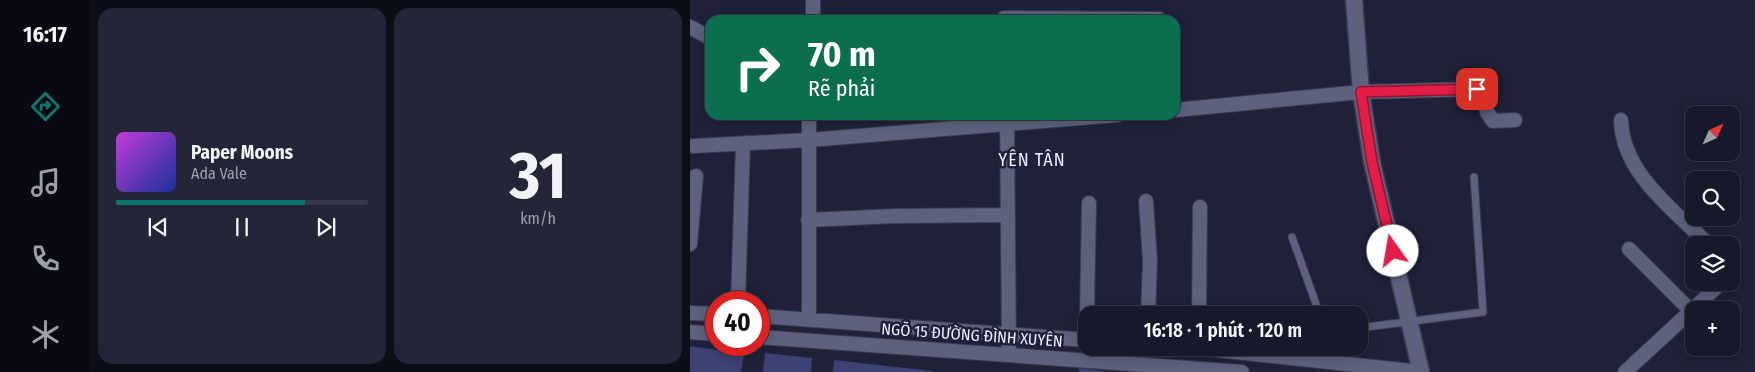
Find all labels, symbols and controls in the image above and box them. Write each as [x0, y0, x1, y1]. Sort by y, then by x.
text: 16:17 [23, 21, 67, 48]
text: 70 m [808, 33, 876, 75]
icon: right [725, 35, 790, 100]
pin [1456, 68, 1498, 110]
text: Rẽ phải [808, 75, 875, 102]
icon: arrive [1463, 75, 1491, 103]
icon: directions [28, 89, 63, 124]
north arrow [1685, 106, 1740, 161]
map controls [1685, 106, 1740, 356]
text: 31 [510, 137, 566, 215]
text: Paper Moons [191, 141, 293, 164]
district label: YÊN TÂN [998, 149, 1066, 171]
text: Ada Vale [191, 164, 247, 183]
icon: music [28, 165, 63, 200]
button: search [1685, 171, 1740, 226]
text: km/h [520, 209, 556, 228]
icon: previous [144, 213, 172, 241]
icon: pause [228, 213, 256, 241]
icon: next [312, 213, 340, 241]
position arrow [1366, 224, 1418, 276]
button: layers [1685, 236, 1740, 291]
icon: phone [28, 241, 63, 276]
speed limit sign: 40 [705, 291, 770, 356]
button: + [1685, 301, 1740, 356]
icon: climate [28, 317, 63, 352]
street label: NGÕ 15 ĐƯỜNG ĐÌNH XUYÊN [881, 319, 1063, 351]
text: 16:18 · 1 phút · 120 m [1144, 319, 1302, 342]

